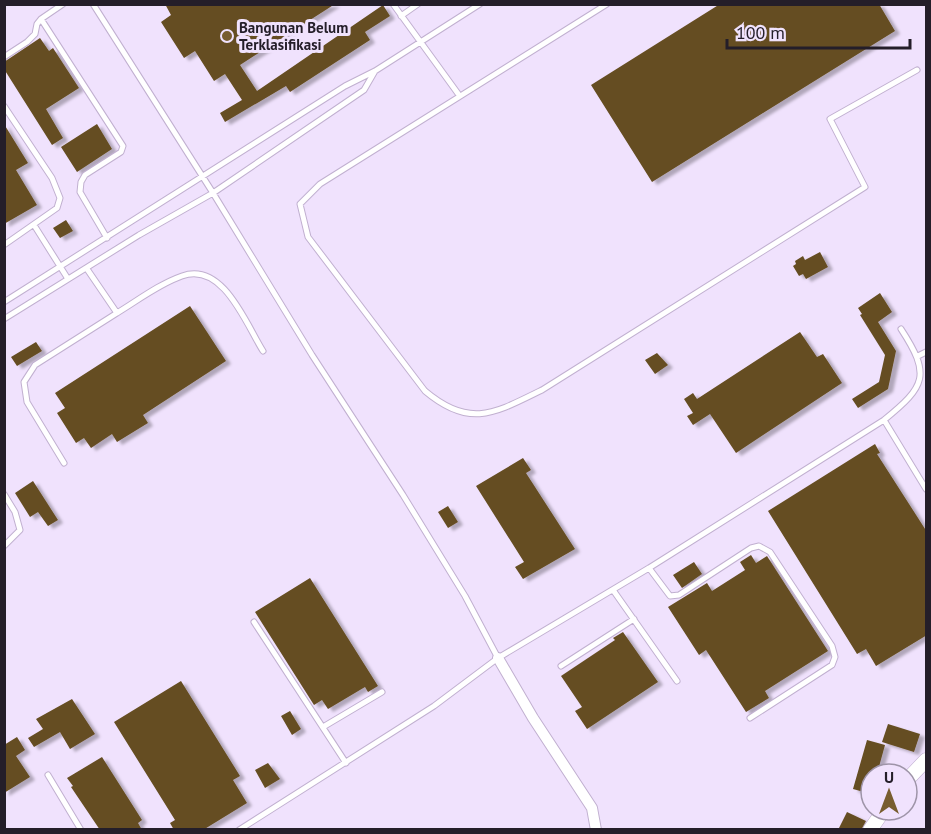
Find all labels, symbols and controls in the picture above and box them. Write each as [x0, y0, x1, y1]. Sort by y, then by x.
scale bar [727, 12, 910, 50]
place label: Bangunan Belum Terklasifikasi [239, 18, 348, 54]
text: 100 m [736, 21, 785, 44]
marker: Bangunan Belum Terklasifikasi [220, 29, 234, 43]
north arrow [859, 762, 919, 822]
text: U [884, 767, 894, 787]

